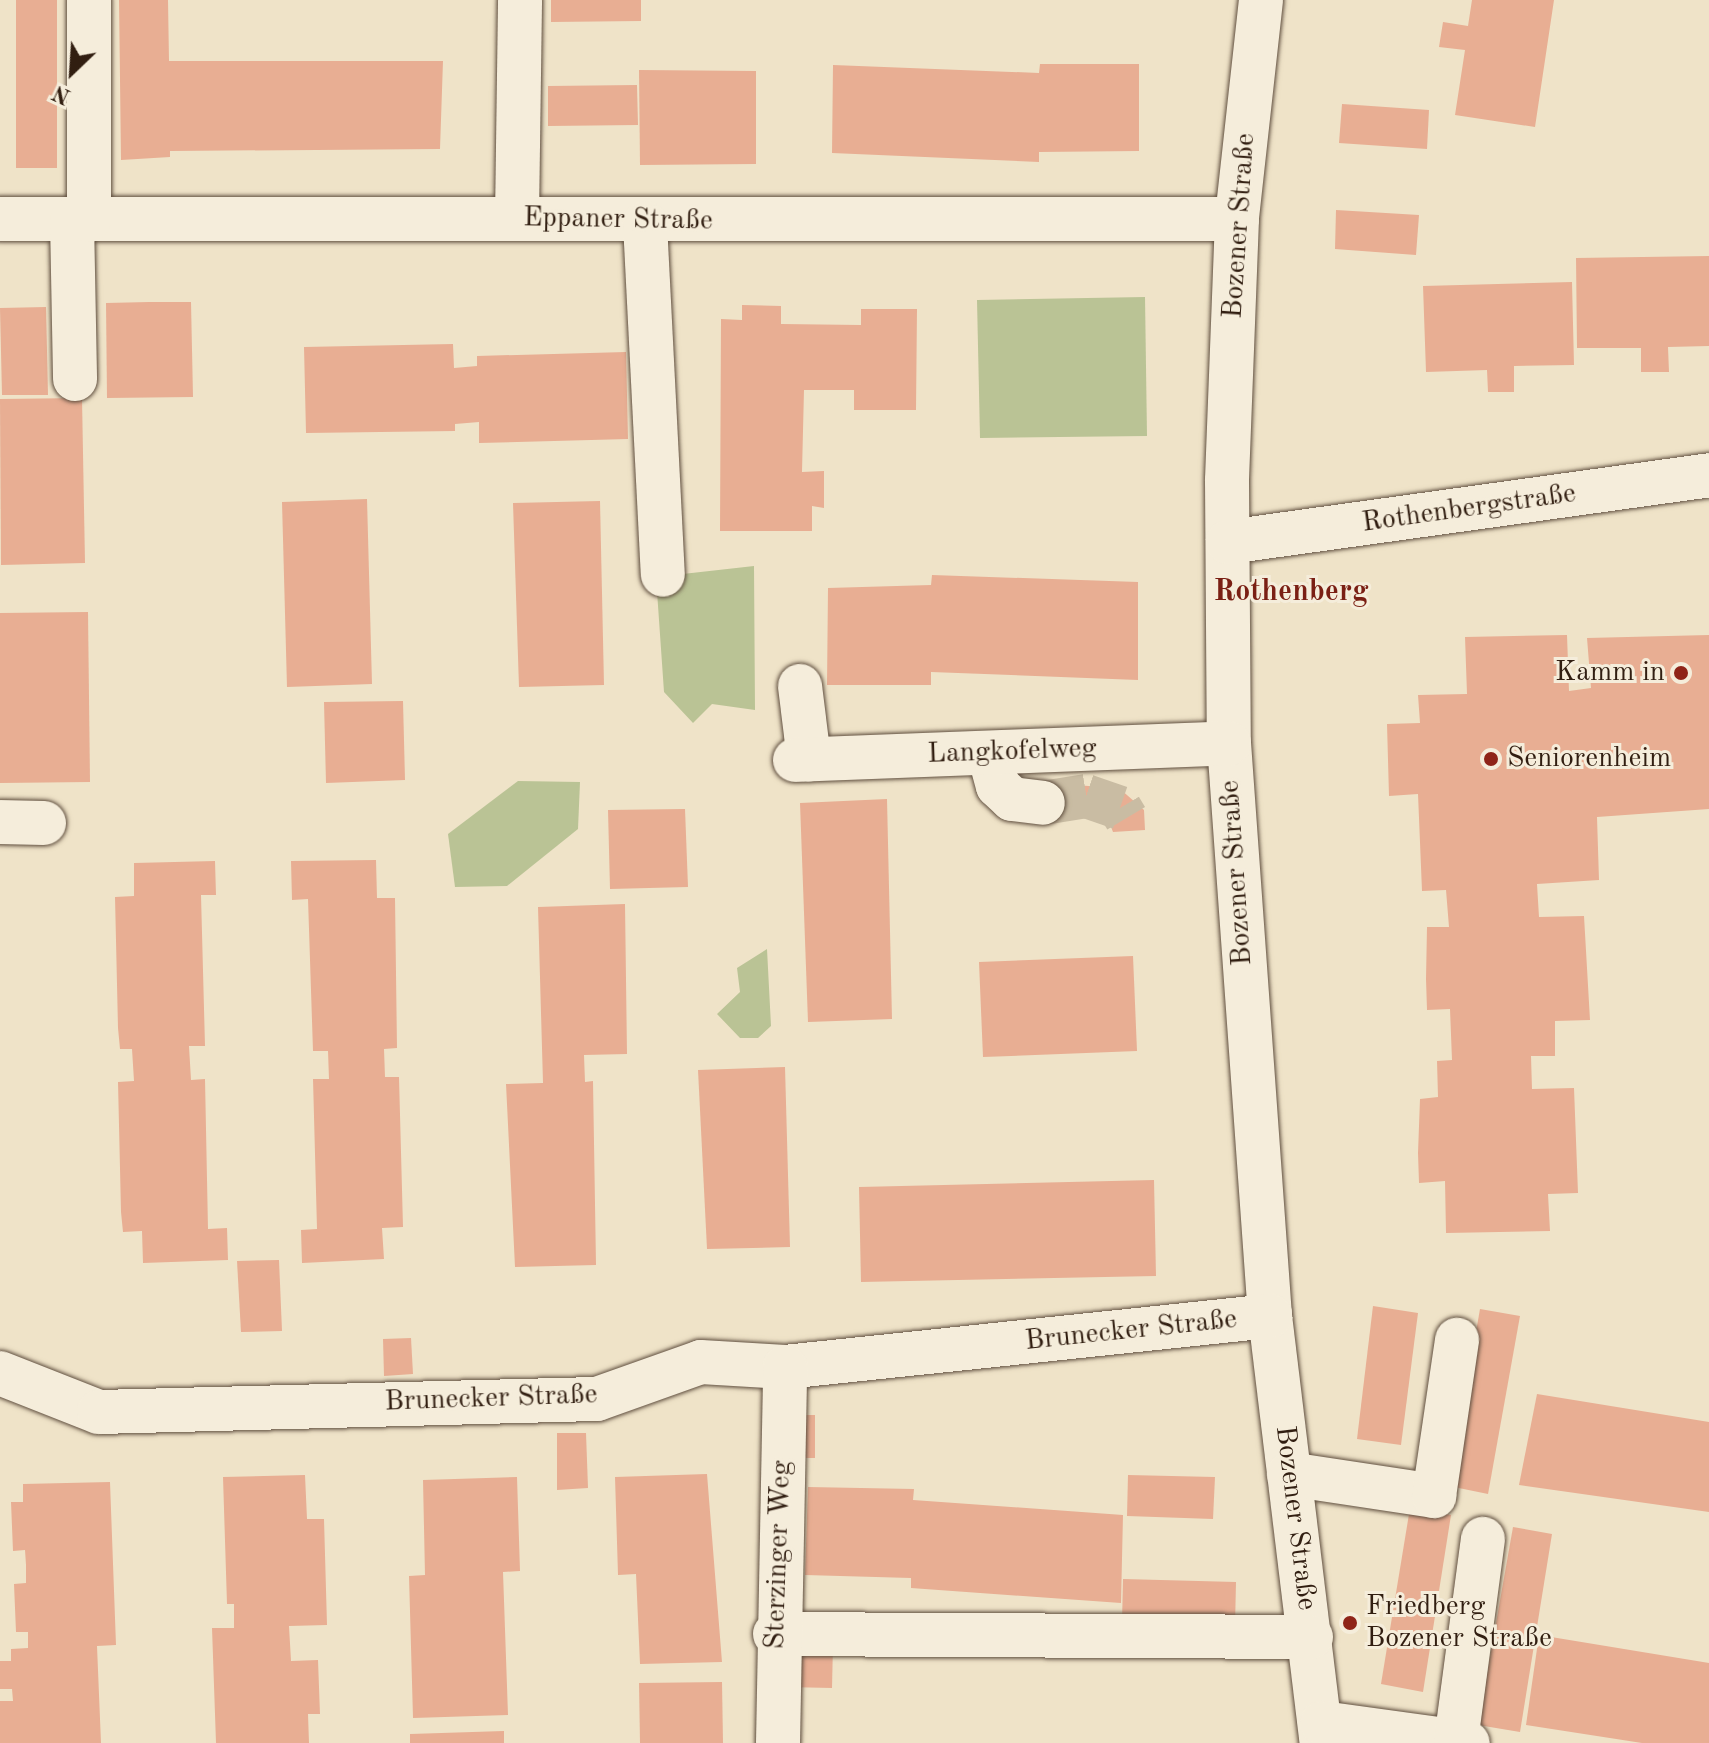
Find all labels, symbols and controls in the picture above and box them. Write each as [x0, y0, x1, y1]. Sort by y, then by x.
north arrow [32, 32, 112, 112]
text: N [50, 80, 74, 107]
street label: Bozener Straße [1217, 132, 1263, 320]
street label: Eppaner Straße [523, 202, 713, 238]
street label: Rothenbergstraße [1360, 477, 1578, 541]
district label: Rothenberg [1213, 574, 1369, 610]
place label: Kamm in [1555, 656, 1665, 690]
marker: Kamm in [1672, 664, 1690, 682]
street label: Langkofelweg [927, 732, 1097, 772]
place label: Seniorenheim [1507, 742, 1671, 776]
marker: Seniorenheim [1482, 750, 1500, 768]
street label: Bozener Straße [1214, 779, 1260, 967]
street label: Brunecker Straße [1023, 1303, 1239, 1359]
street label: Brunecker Straße [384, 1378, 598, 1420]
street label: Bozener Straße [1267, 1424, 1323, 1612]
street label: Sterzinger Weg [759, 1460, 799, 1650]
place label: Friedberg Bozener Straße [1366, 1590, 1552, 1656]
marker: Friedberg Bozener Straße [1341, 1614, 1359, 1632]

